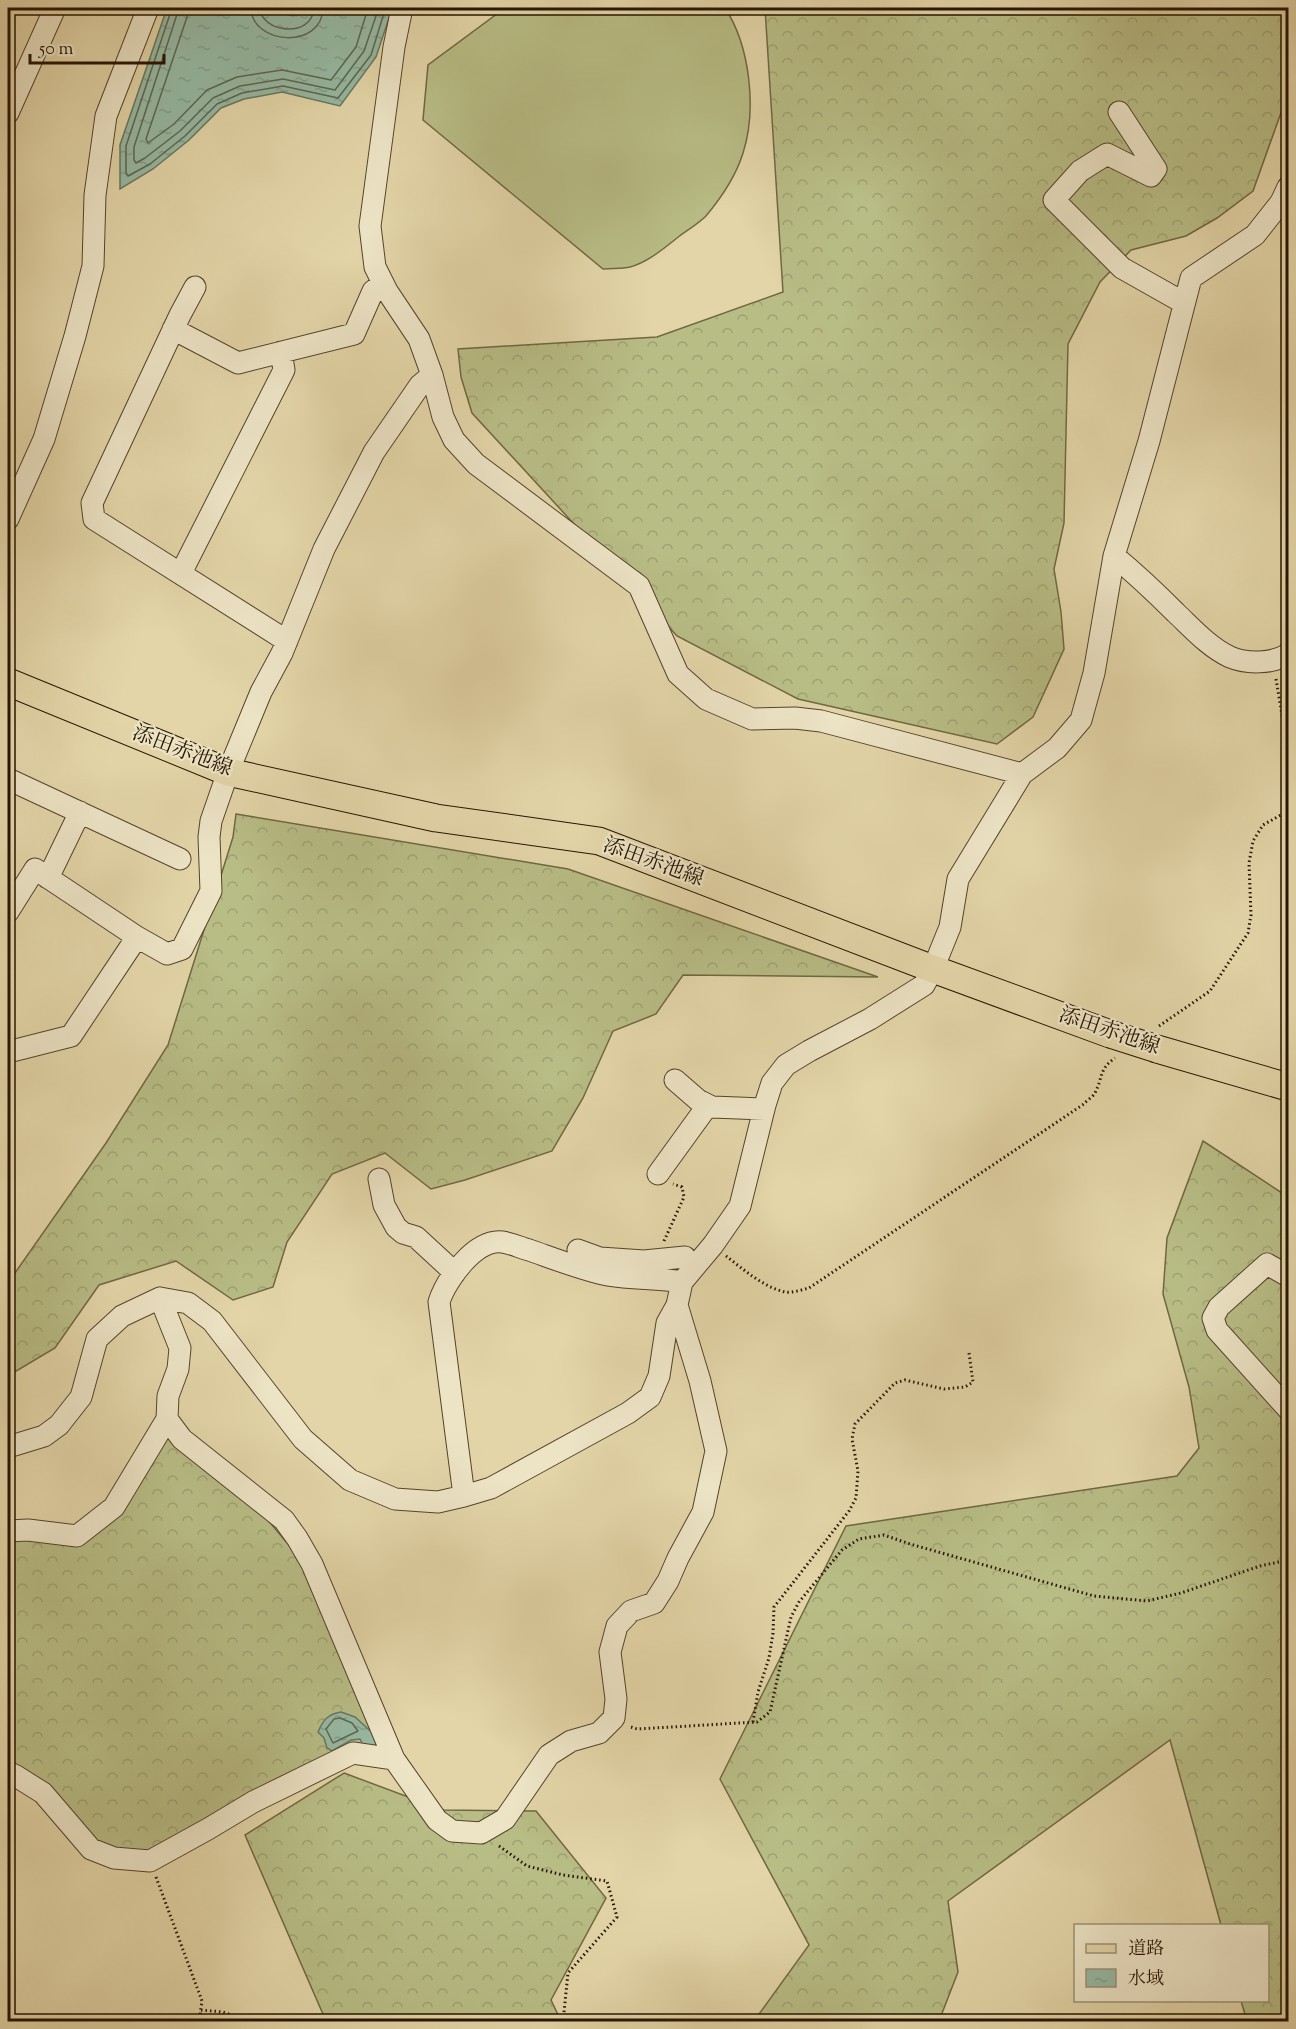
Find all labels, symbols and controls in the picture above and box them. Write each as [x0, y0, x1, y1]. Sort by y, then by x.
scale bar [30, 27, 164, 65]
text: 50 m [38, 37, 74, 63]
street label: 添田赤池線 [128, 719, 236, 785]
street label: 添田赤池線 [599, 831, 707, 895]
street label: 添田赤池線 [1054, 1001, 1164, 1063]
legend [1074, 1924, 1269, 2002]
text: 道路 [1128, 1937, 1164, 1963]
text: 水域 [1128, 1967, 1164, 1993]

